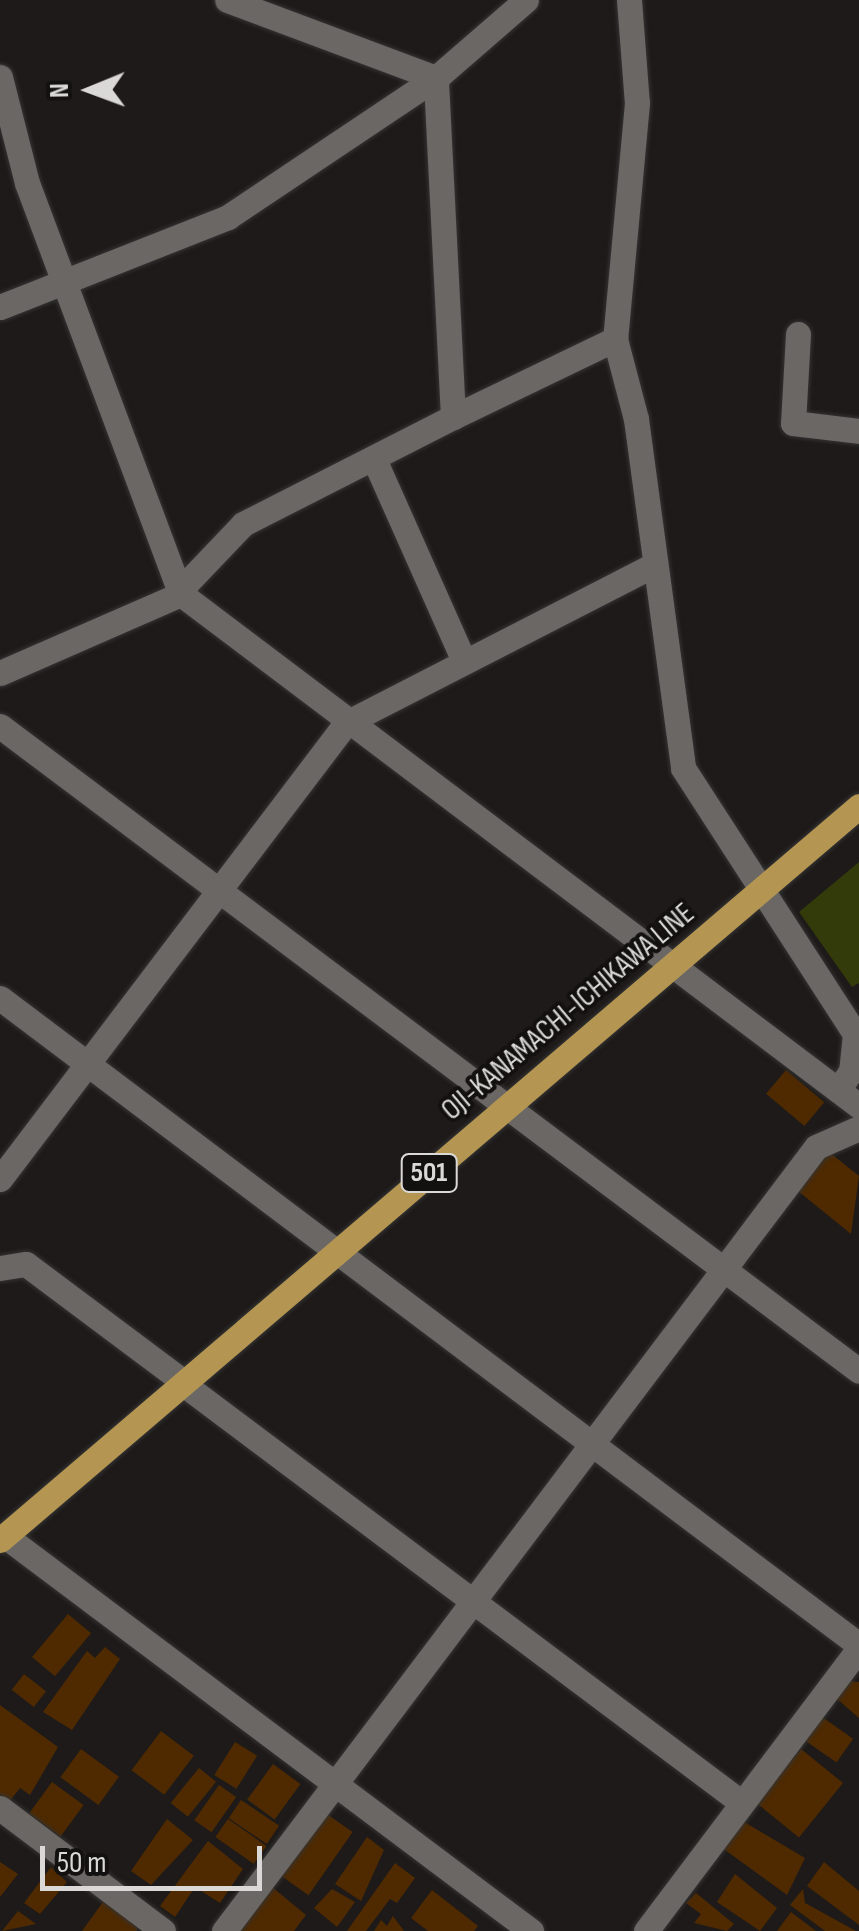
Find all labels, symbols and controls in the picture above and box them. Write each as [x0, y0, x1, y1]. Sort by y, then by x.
north arrow [40, 40, 140, 140]
text: N [43, 83, 76, 98]
street label: OJI-KANAMACHI-ICHIKAWA LINE [434, 896, 702, 1128]
road number: 501 [399, 1150, 459, 1196]
scale bar [45, 1826, 268, 1888]
text: 50 m [57, 1845, 106, 1881]

